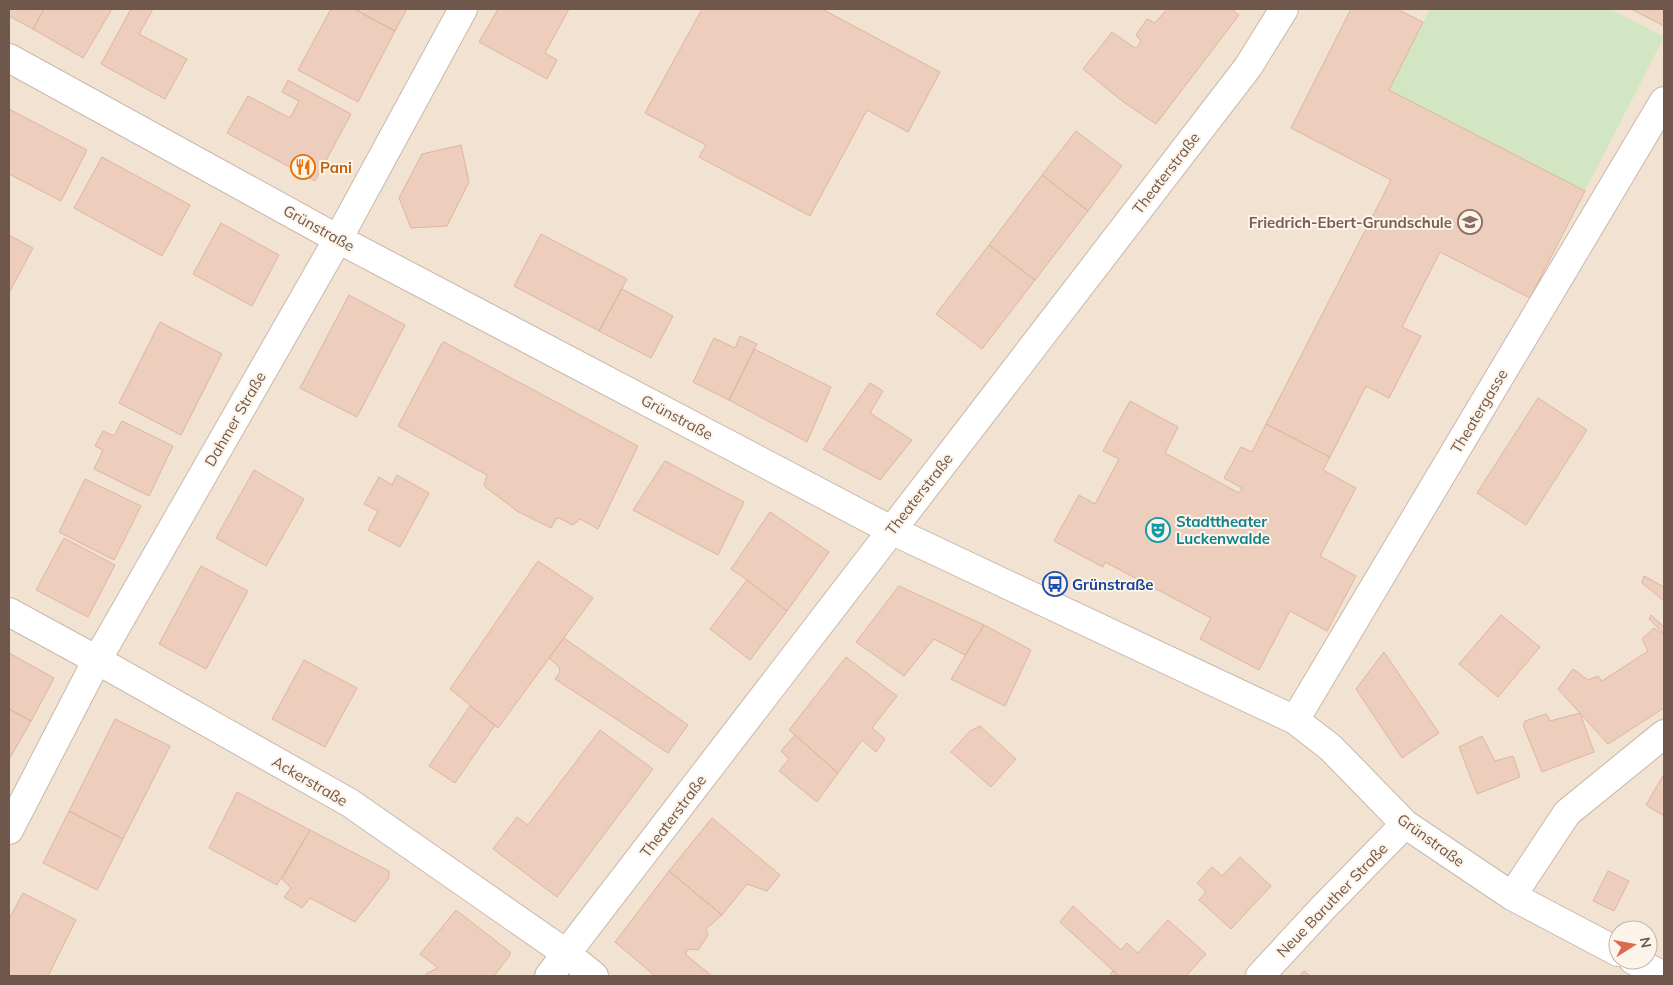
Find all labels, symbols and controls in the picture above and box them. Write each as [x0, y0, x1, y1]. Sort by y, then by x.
street label: Theaterstraße [1128, 128, 1204, 218]
restaurant icon: Pani [290, 154, 316, 180]
place label: Pani [320, 158, 352, 177]
street label: Grünstraße [280, 201, 358, 255]
school or university icon: Friedrich-Ebert-Grundschule [1457, 209, 1483, 235]
place label: Friedrich-Ebert-Grundschule [1249, 213, 1452, 232]
street label: Theatergasse [1446, 365, 1512, 457]
street label: Dahmer Straße [200, 368, 270, 470]
street label: Grünstraße [638, 390, 716, 444]
street label: Theaterstraße [881, 449, 957, 539]
place label: Stadttheater Luckenwalde [1176, 512, 1270, 548]
theatre icon: Stadttheater Luckenwalde [1145, 517, 1171, 543]
bus stop icon: Grünstraße [1042, 571, 1068, 597]
place label: Grünstraße [1072, 575, 1154, 594]
street label: Ackerstraße [269, 752, 351, 810]
street label: Theaterstraße [636, 771, 710, 861]
street label: Grünstraße [1394, 809, 1468, 871]
street label: Neue Baruther Straße [1273, 839, 1391, 961]
north arrow [1608, 920, 1658, 970]
text: N [1636, 936, 1656, 949]

